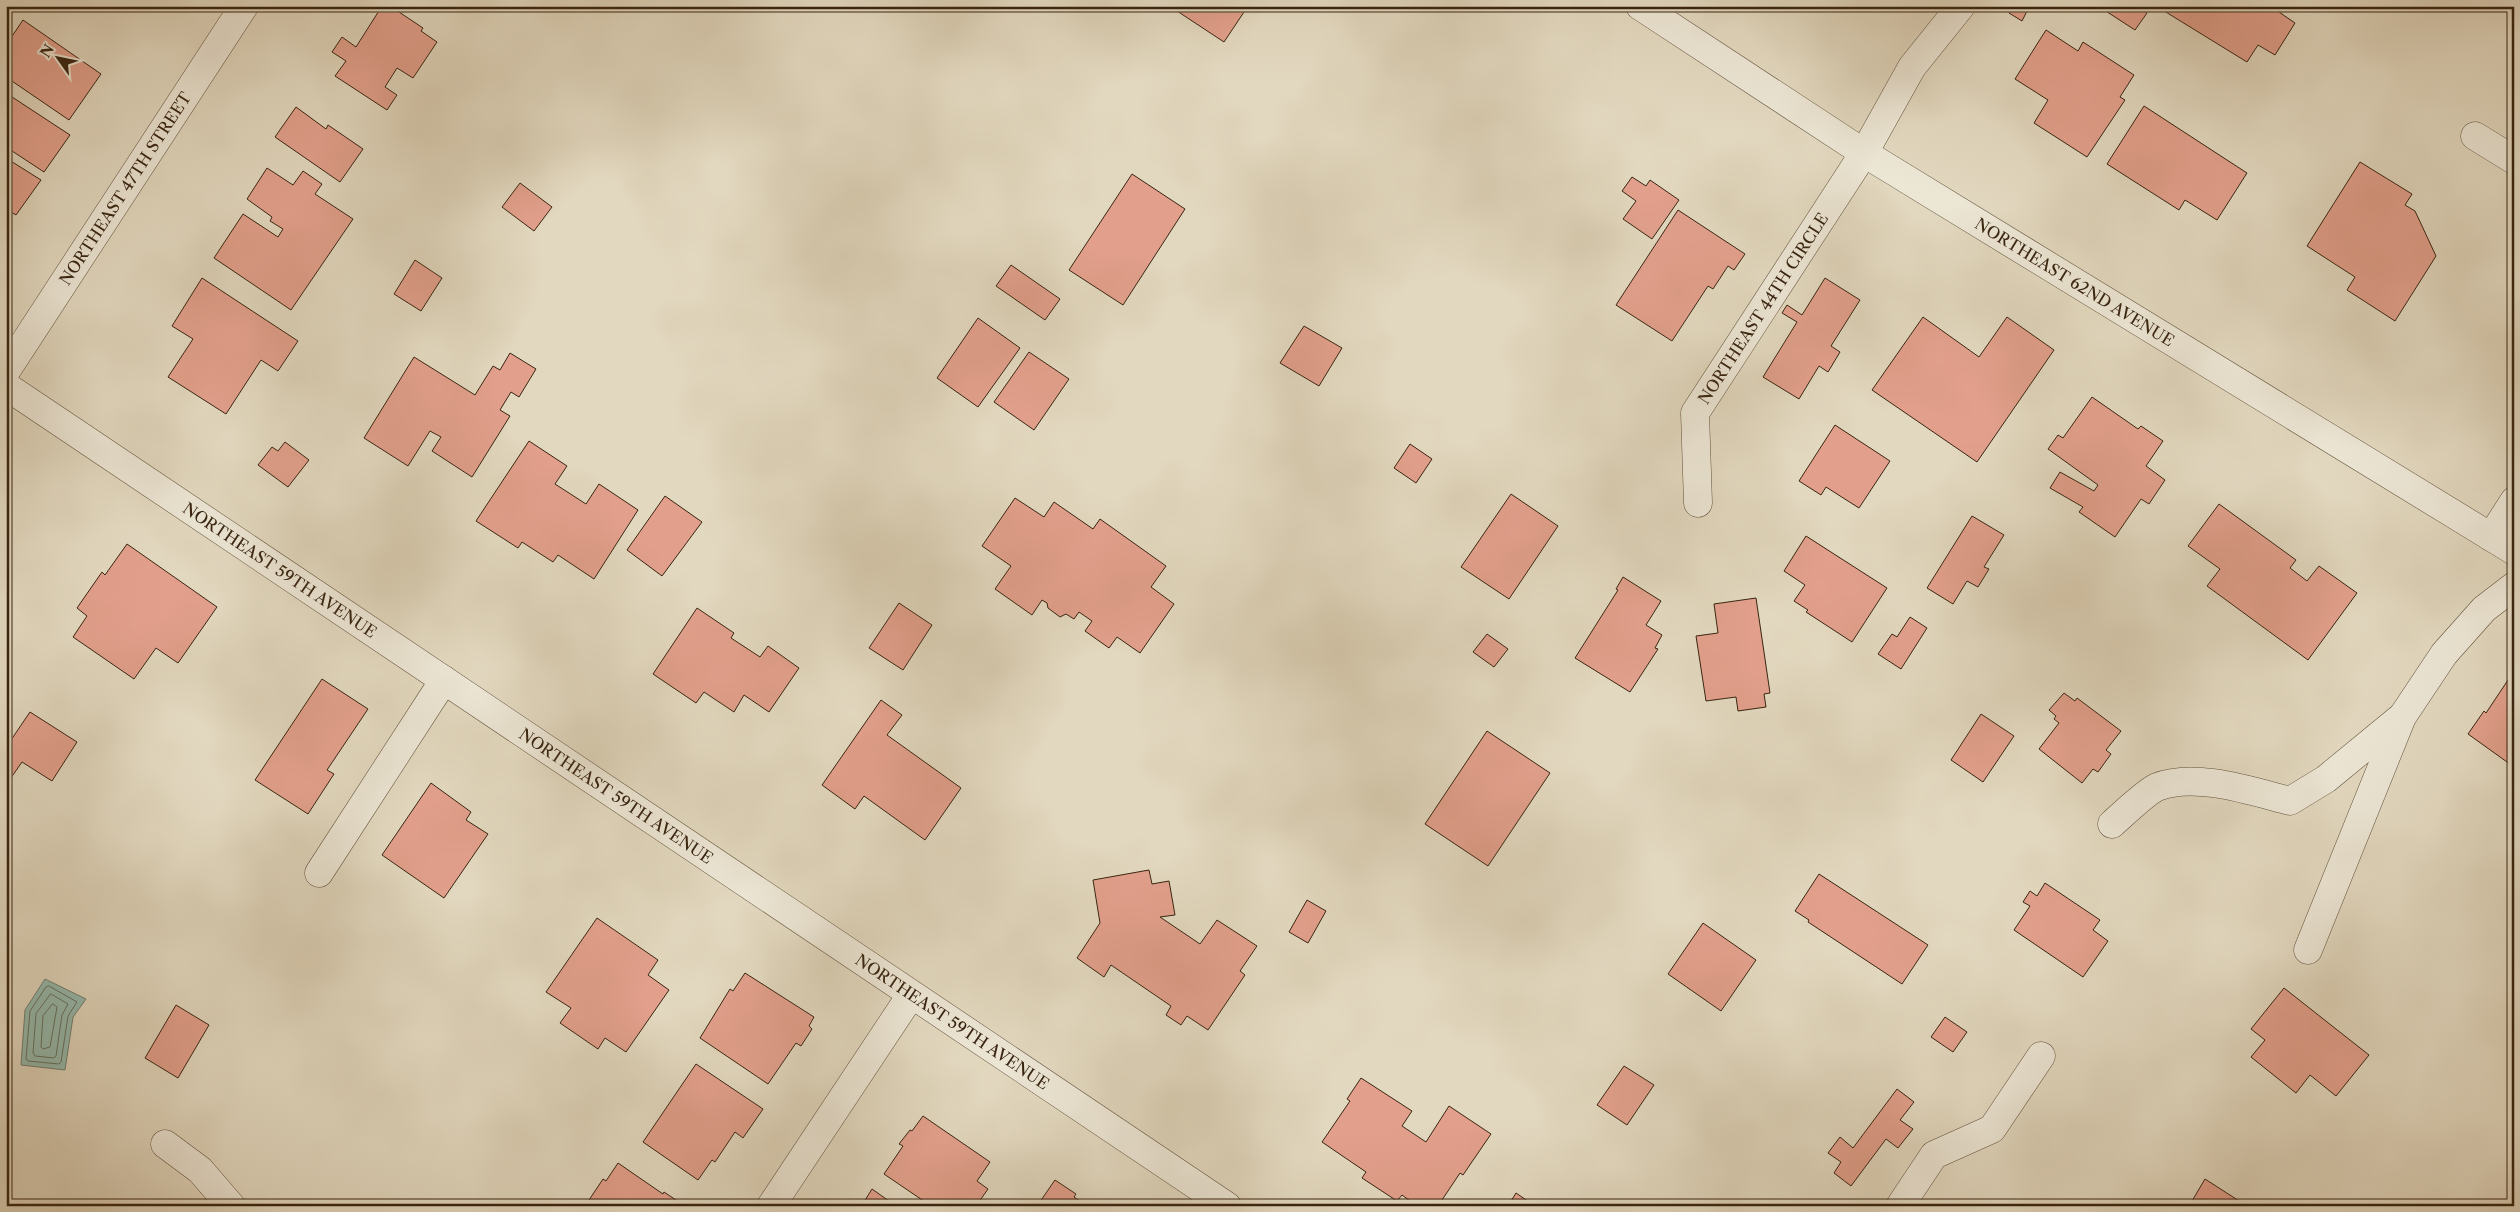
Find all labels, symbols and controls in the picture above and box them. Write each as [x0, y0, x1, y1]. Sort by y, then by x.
north arrow [32, 32, 82, 82]
text: N [36, 41, 58, 61]
street label: NORTHEAST 47TH STREET [55, 88, 195, 289]
street label: NORTHEAST 44TH CIRCLE [1694, 209, 1833, 408]
street label: NORTHEAST 62ND AVENUE [1971, 213, 2178, 351]
street label: NORTHEAST 59TH AVENUE [179, 498, 381, 642]
street label: NORTHEAST 59TH AVENUE [516, 724, 717, 868]
street label: NORTHEAST 59TH AVENUE [852, 949, 1053, 1094]

